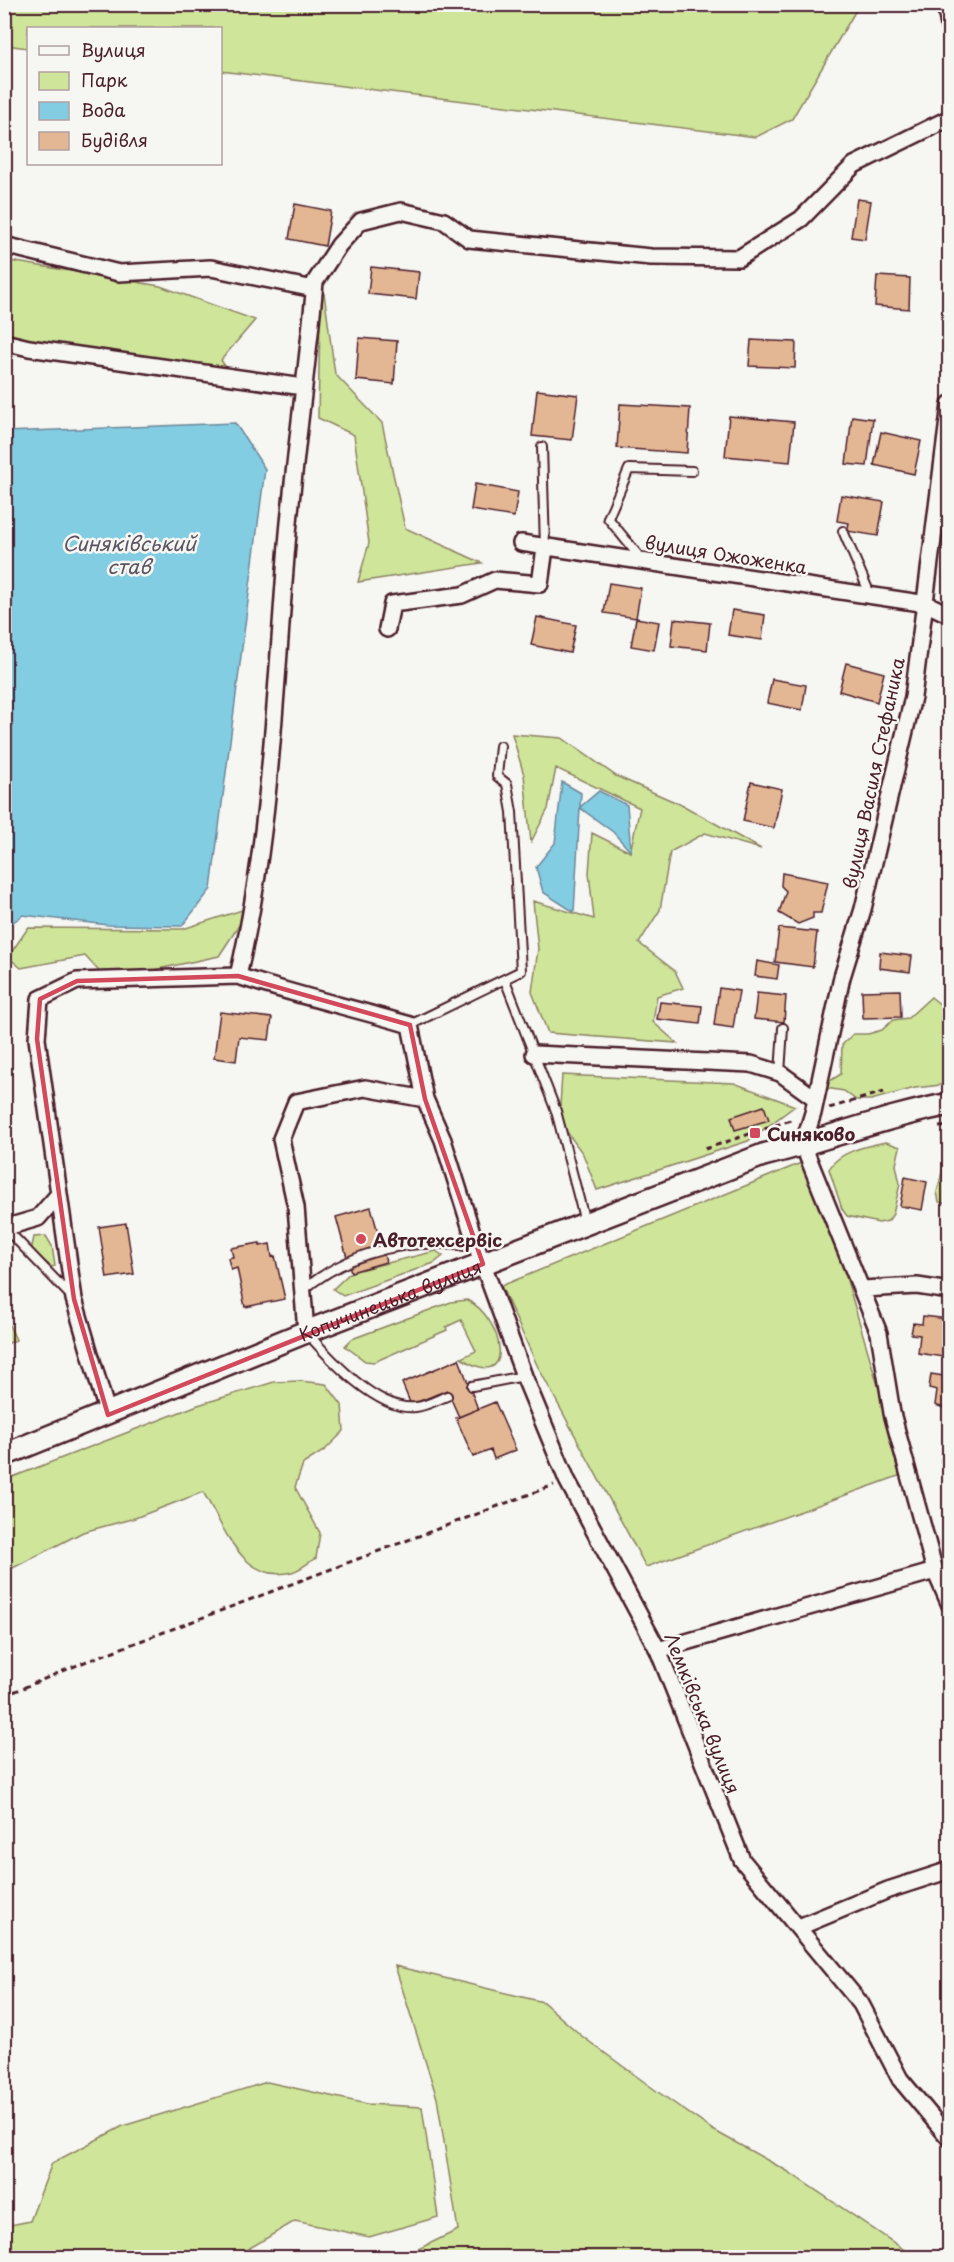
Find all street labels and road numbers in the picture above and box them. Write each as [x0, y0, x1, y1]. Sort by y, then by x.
street label: вулиця Ожоженка [643, 528, 810, 580]
street label: вулиця Василя Стефаника [835, 654, 911, 891]
street label: Копичинецька вулиця [294, 1252, 485, 1347]
street label: Лемківська вулиця [658, 1628, 748, 1798]

